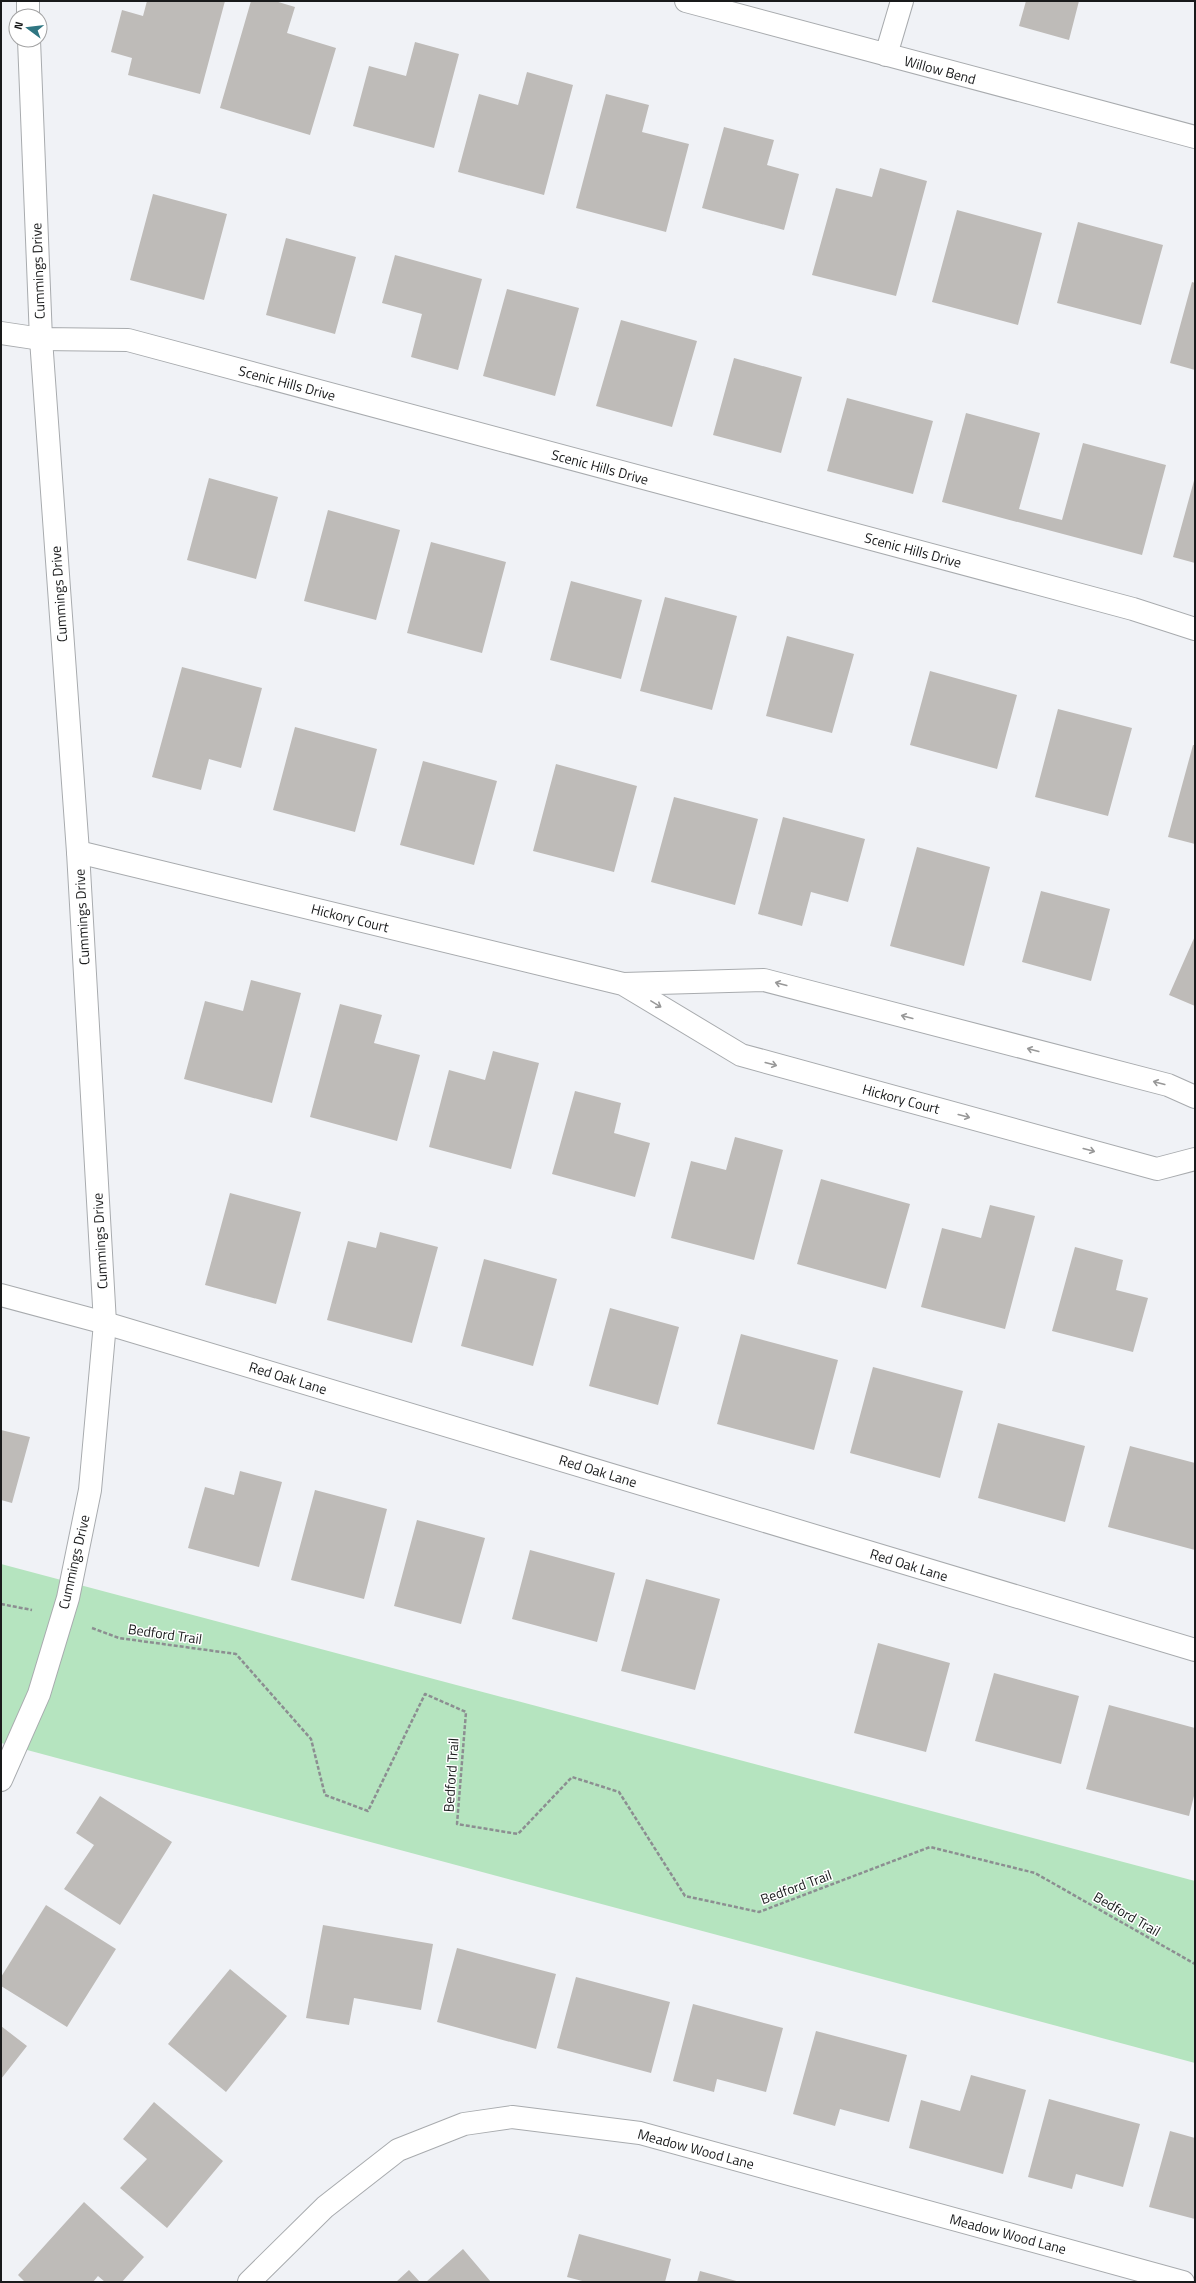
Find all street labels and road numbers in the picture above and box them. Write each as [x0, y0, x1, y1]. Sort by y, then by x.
street label: Willow Bend [902, 50, 978, 89]
street label: Cummings Drive [25, 223, 50, 320]
street label: Scenic Hills Drive [236, 359, 338, 406]
street label: Scenic Hills Drive [549, 443, 651, 490]
street label: Scenic Hills Drive [862, 526, 964, 573]
street label: Cummings Drive [45, 545, 72, 643]
street label: Cummings Drive [68, 868, 95, 966]
street label: Hickory Court [309, 898, 391, 937]
street label: Hickory Court [860, 1078, 942, 1119]
street label: Cummings Drive [86, 1192, 113, 1290]
street label: Red Oak Lane [247, 1356, 330, 1399]
street label: Red Oak Lane [557, 1449, 640, 1492]
street label: Cummings Drive [52, 1513, 95, 1611]
street label: Red Oak Lane [868, 1543, 951, 1586]
street label: Bedford Trail [127, 1618, 203, 1649]
street label: Bedford Trail [437, 1737, 464, 1813]
street label: Bedford Trail [757, 1864, 834, 1909]
street label: Bedford Trail [1090, 1886, 1165, 1941]
street label: Meadow Wood Lane [635, 2123, 757, 2174]
street label: Meadow Wood Lane [947, 2208, 1069, 2259]

